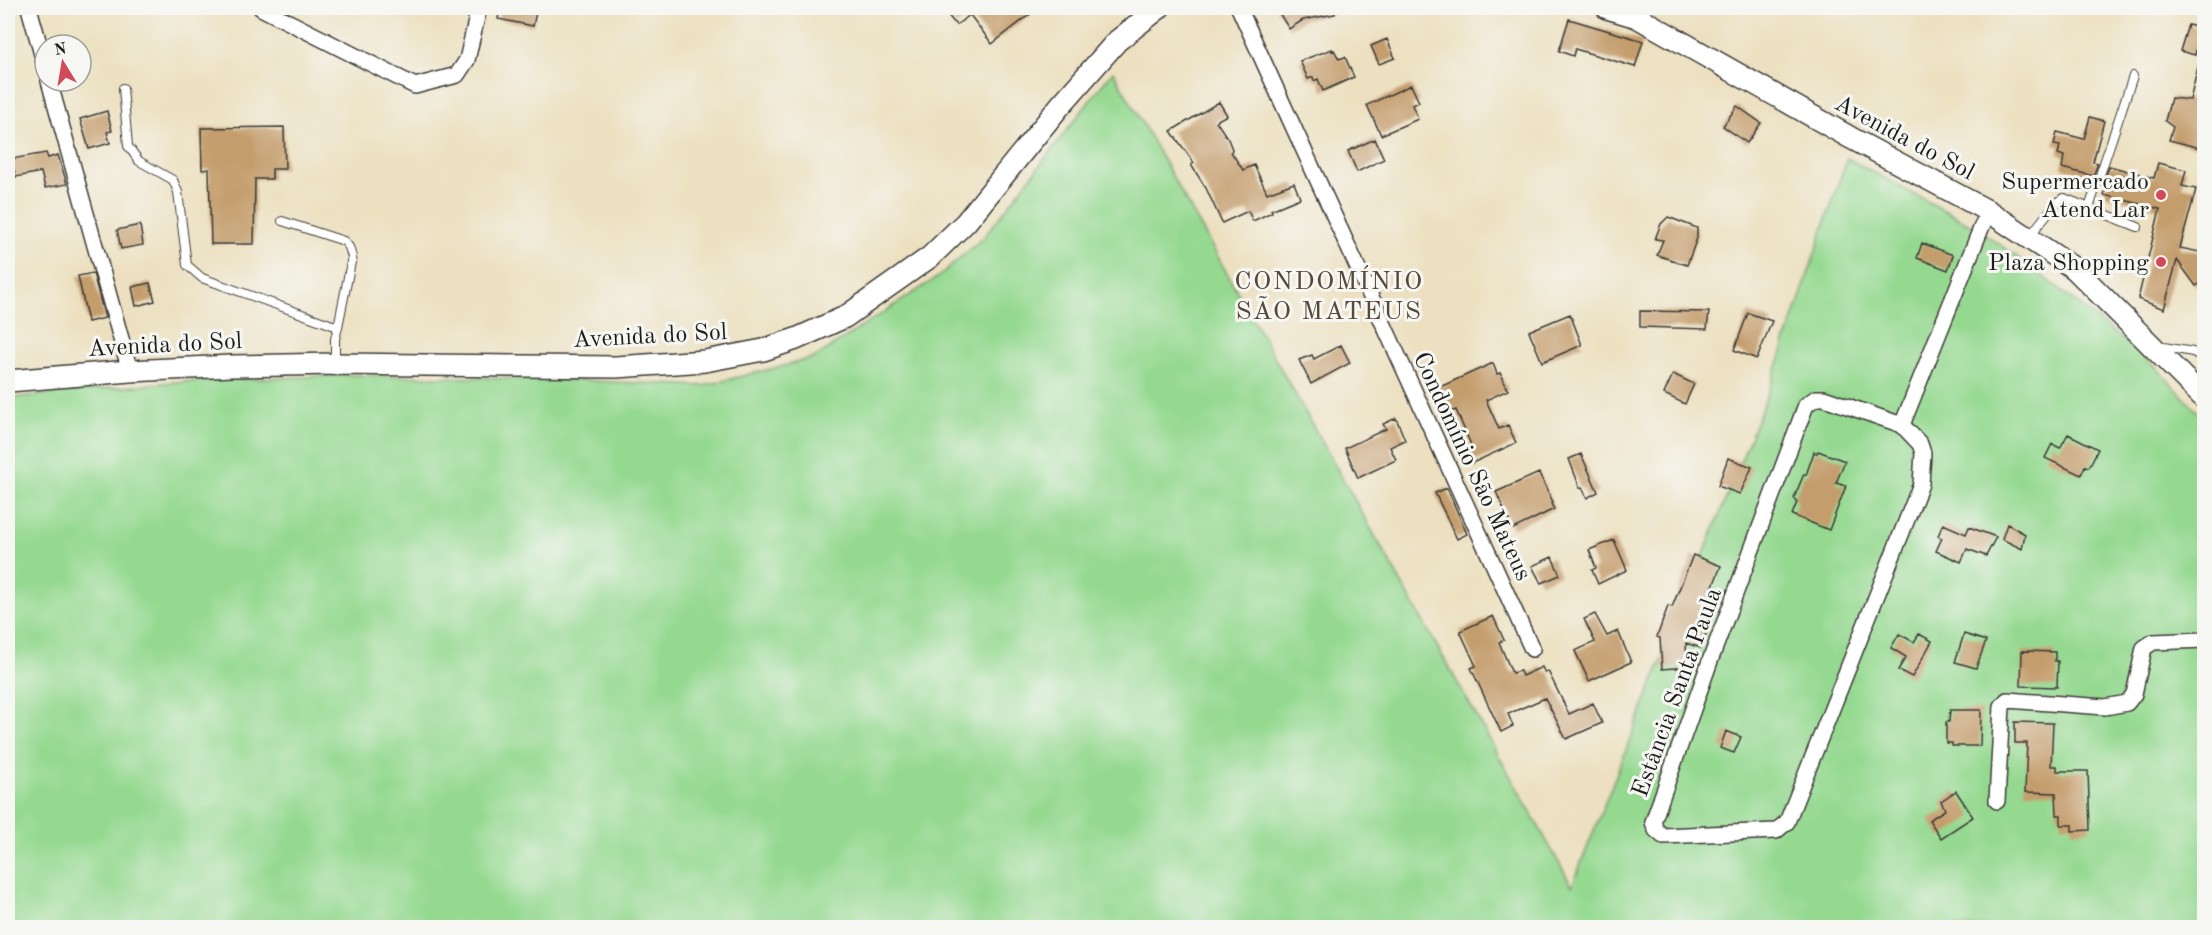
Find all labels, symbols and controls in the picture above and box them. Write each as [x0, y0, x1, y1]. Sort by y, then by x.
north arrow [33, 33, 93, 93]
text: N [53, 41, 69, 59]
street label: Avenida do Sol [1830, 92, 1978, 186]
place label: Supermercado Atend Lar [2001, 171, 2149, 223]
marker: Supermercado Atend Lar [2154, 188, 2168, 202]
place label: Plaza Shopping [1988, 252, 2149, 276]
marker: Plaza Shopping [2154, 255, 2168, 269]
district label: CONDOMÍNIO SÃO MATEUS [1234, 265, 1424, 325]
street label: Avenida do Sol [572, 321, 728, 353]
street label: Avenida do Sol [87, 330, 243, 362]
street label: Condomínio São Mateus [1408, 349, 1535, 585]
street label: Estância Santa Paula [1629, 585, 1727, 800]

